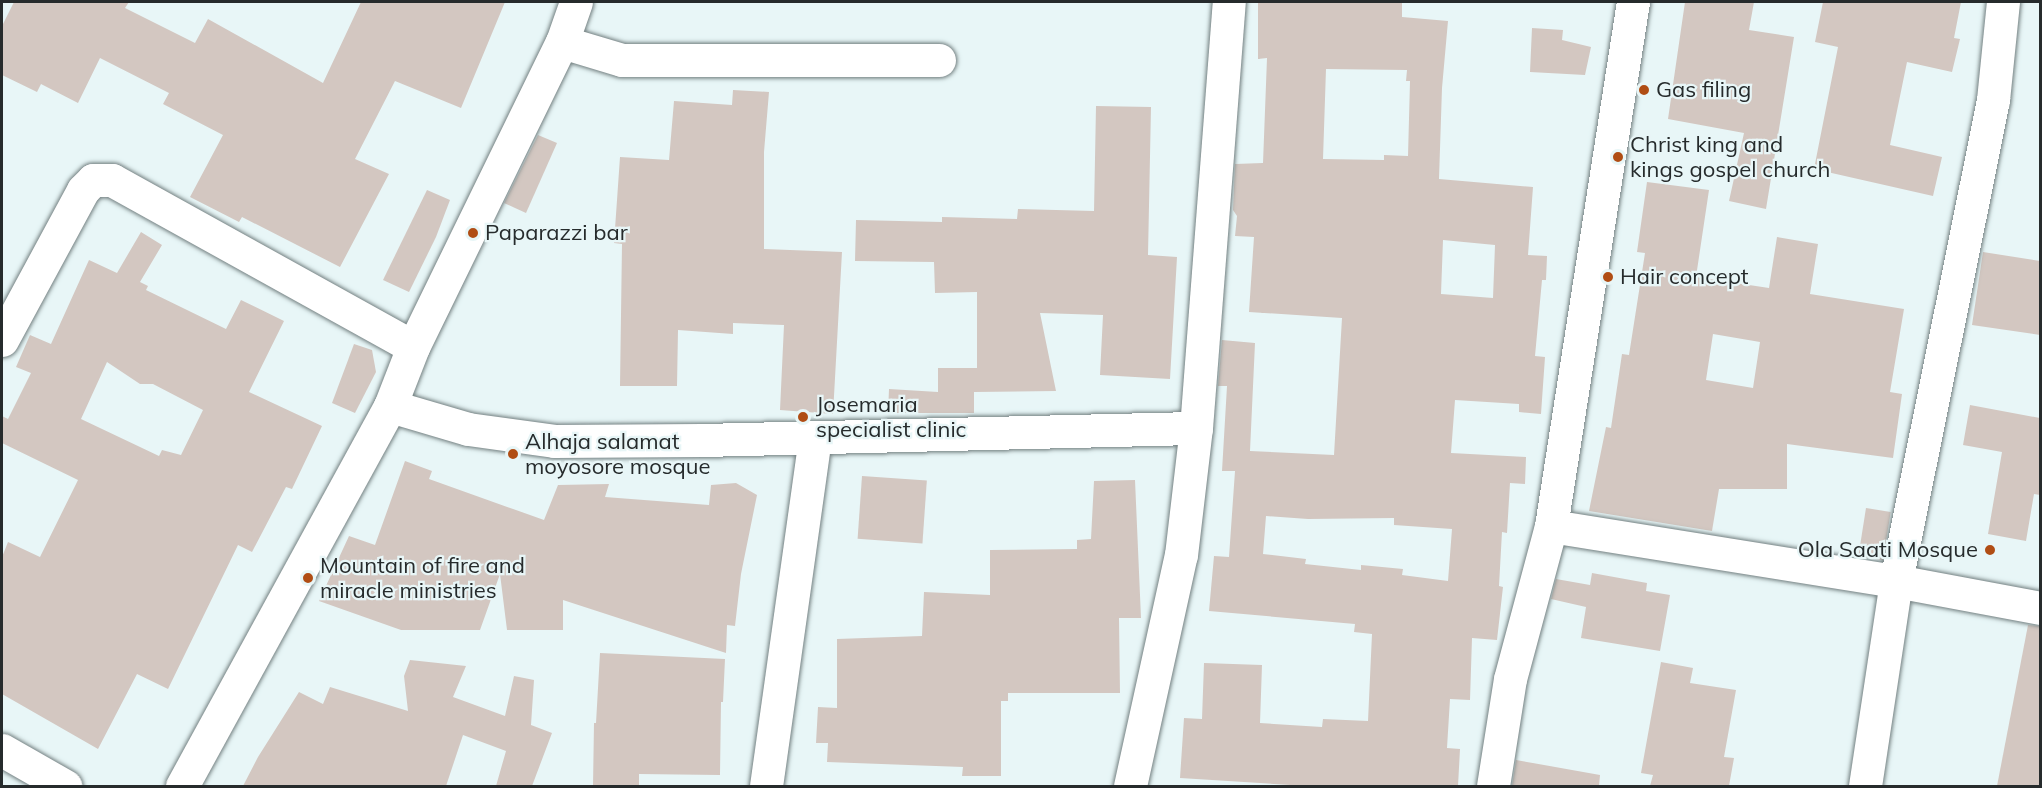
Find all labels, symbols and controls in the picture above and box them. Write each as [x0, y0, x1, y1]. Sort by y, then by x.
place label: Gas filing [1656, 77, 1751, 103]
marker: Gas filing [1637, 83, 1651, 97]
place label: Christ king and kings gospel church [1630, 131, 1830, 182]
marker: Christ king and kings gospel church [1611, 150, 1625, 164]
place label: Paparazzi bar [485, 220, 628, 246]
marker: Paparazzi bar [466, 226, 480, 240]
place label: Hair concept [1620, 264, 1749, 290]
marker: Hair concept [1601, 270, 1615, 284]
place label: Josemaria specialist clinic [816, 391, 967, 442]
marker: Josemaria specialist clinic [794, 408, 812, 426]
place label: Alhaja salamat moyosore mosque [525, 428, 710, 480]
marker: Alhaja salamat moyosore mosque [506, 447, 520, 461]
place label: Ola Saati Mosque [1798, 537, 1978, 563]
marker: Ola Saati Mosque [1983, 543, 1997, 557]
place label: Mountain of fire and miracle ministries [320, 552, 525, 604]
marker: Mountain of fire and miracle ministries [301, 571, 315, 585]

